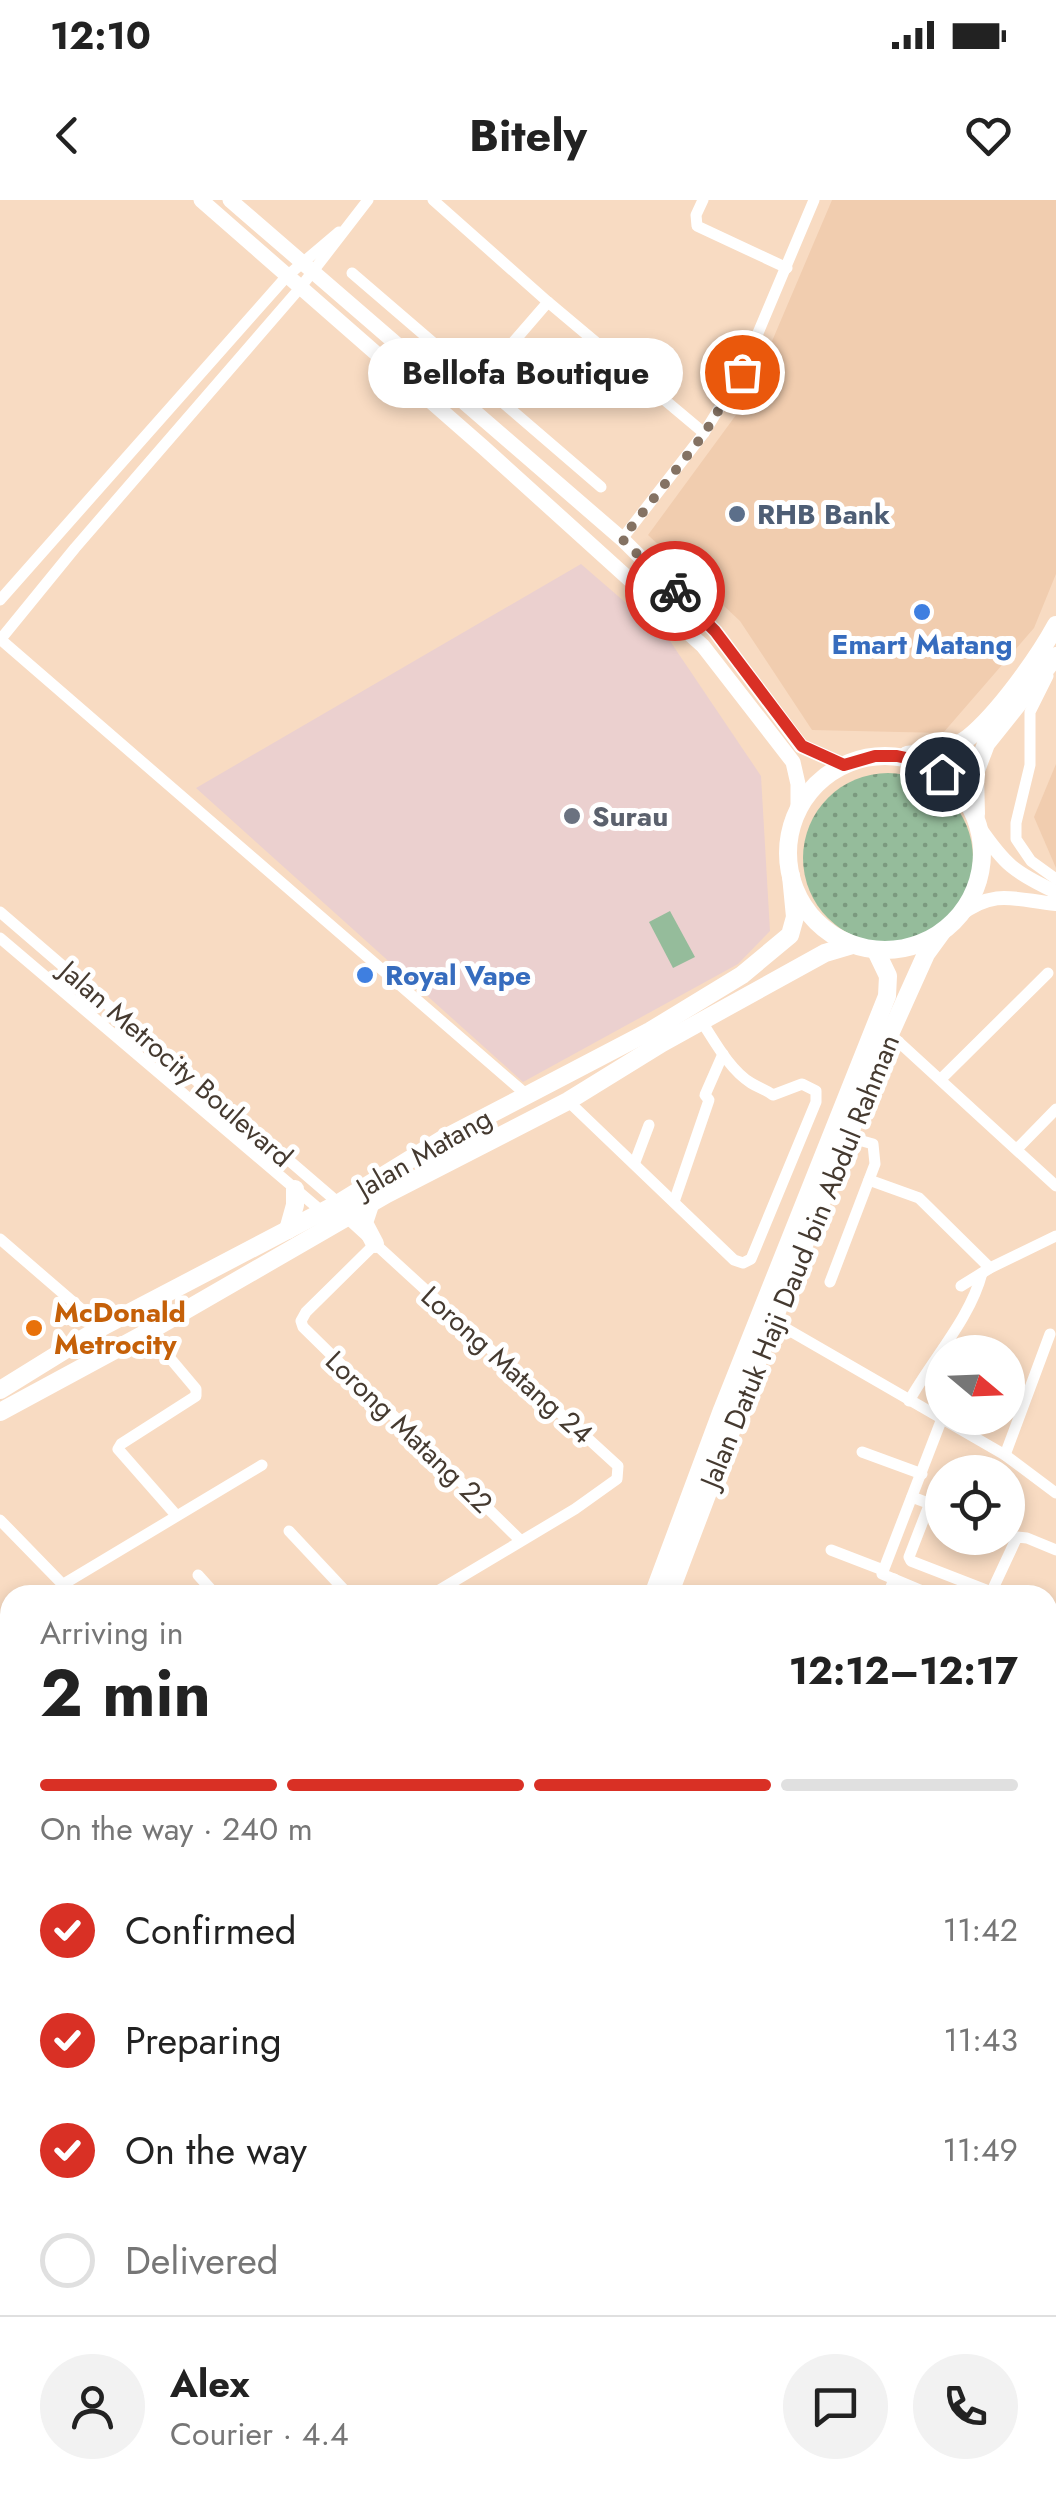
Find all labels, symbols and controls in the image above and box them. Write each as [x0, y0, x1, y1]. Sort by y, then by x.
text: 12:10 [50, 8, 151, 63]
text: Bitely [469, 103, 587, 168]
icon: back [40, 108, 95, 163]
icon: heart [961, 108, 1016, 163]
pin [700, 330, 785, 415]
callout: Bellofa Boutique [367, 337, 682, 407]
icon: bag [715, 345, 770, 400]
text: Bellofa Boutique [402, 350, 649, 396]
place label: RHB Bank [757, 494, 890, 535]
marker: RHB Bank [726, 503, 748, 525]
courier [625, 541, 725, 641]
icon: bike [648, 564, 703, 619]
marker: Emart Matang [911, 601, 933, 623]
place label: Emart Matang [832, 624, 1012, 665]
pin [900, 732, 985, 817]
icon: home [915, 747, 970, 802]
place label: Surau [592, 796, 668, 837]
marker: Surau [561, 805, 583, 827]
street label: Jalan Metrocity Boulevard [47, 948, 302, 1177]
place label: Royal Vape [385, 955, 531, 996]
marker: Royal Vape [354, 964, 376, 986]
street label: Jalan Datuk Haji Daud bin Abdul Rahman [689, 1028, 910, 1498]
street label: Jalan Matang [345, 1098, 499, 1210]
street label: Lorong Matang 24 [412, 1276, 602, 1454]
place label: McDonald Metrocity [54, 1292, 186, 1365]
marker: McDonald Metrocity [23, 1317, 45, 1339]
north arrow [925, 1335, 1025, 1435]
map controls [925, 1335, 1025, 1555]
street label: Lorong Matang 22 [316, 1341, 502, 1523]
button: locate [925, 1455, 1025, 1555]
text: Arriving in [40, 1610, 184, 1656]
text: 12:12–12:17 [789, 1643, 1018, 1698]
text: 2 min [40, 1646, 211, 1740]
text: On the way · 240 m [40, 1806, 313, 1852]
icon: check [40, 1903, 95, 1958]
text: Confirmed [125, 1903, 296, 1958]
text: 11:42 [943, 1907, 1018, 1953]
icon: check [40, 2013, 95, 2068]
text: Preparing [125, 2013, 282, 2068]
text: 11:43 [943, 2017, 1018, 2063]
icon: check [40, 2123, 95, 2178]
text: On the way [125, 2123, 307, 2178]
text: 11:49 [943, 2127, 1018, 2173]
text: Delivered [125, 2233, 278, 2288]
button: person [40, 2354, 145, 2459]
button: chat [783, 2354, 888, 2459]
button: phone [913, 2354, 1018, 2459]
text: Alex [170, 2356, 250, 2411]
text: Courier · 4.4 [170, 2411, 349, 2457]

